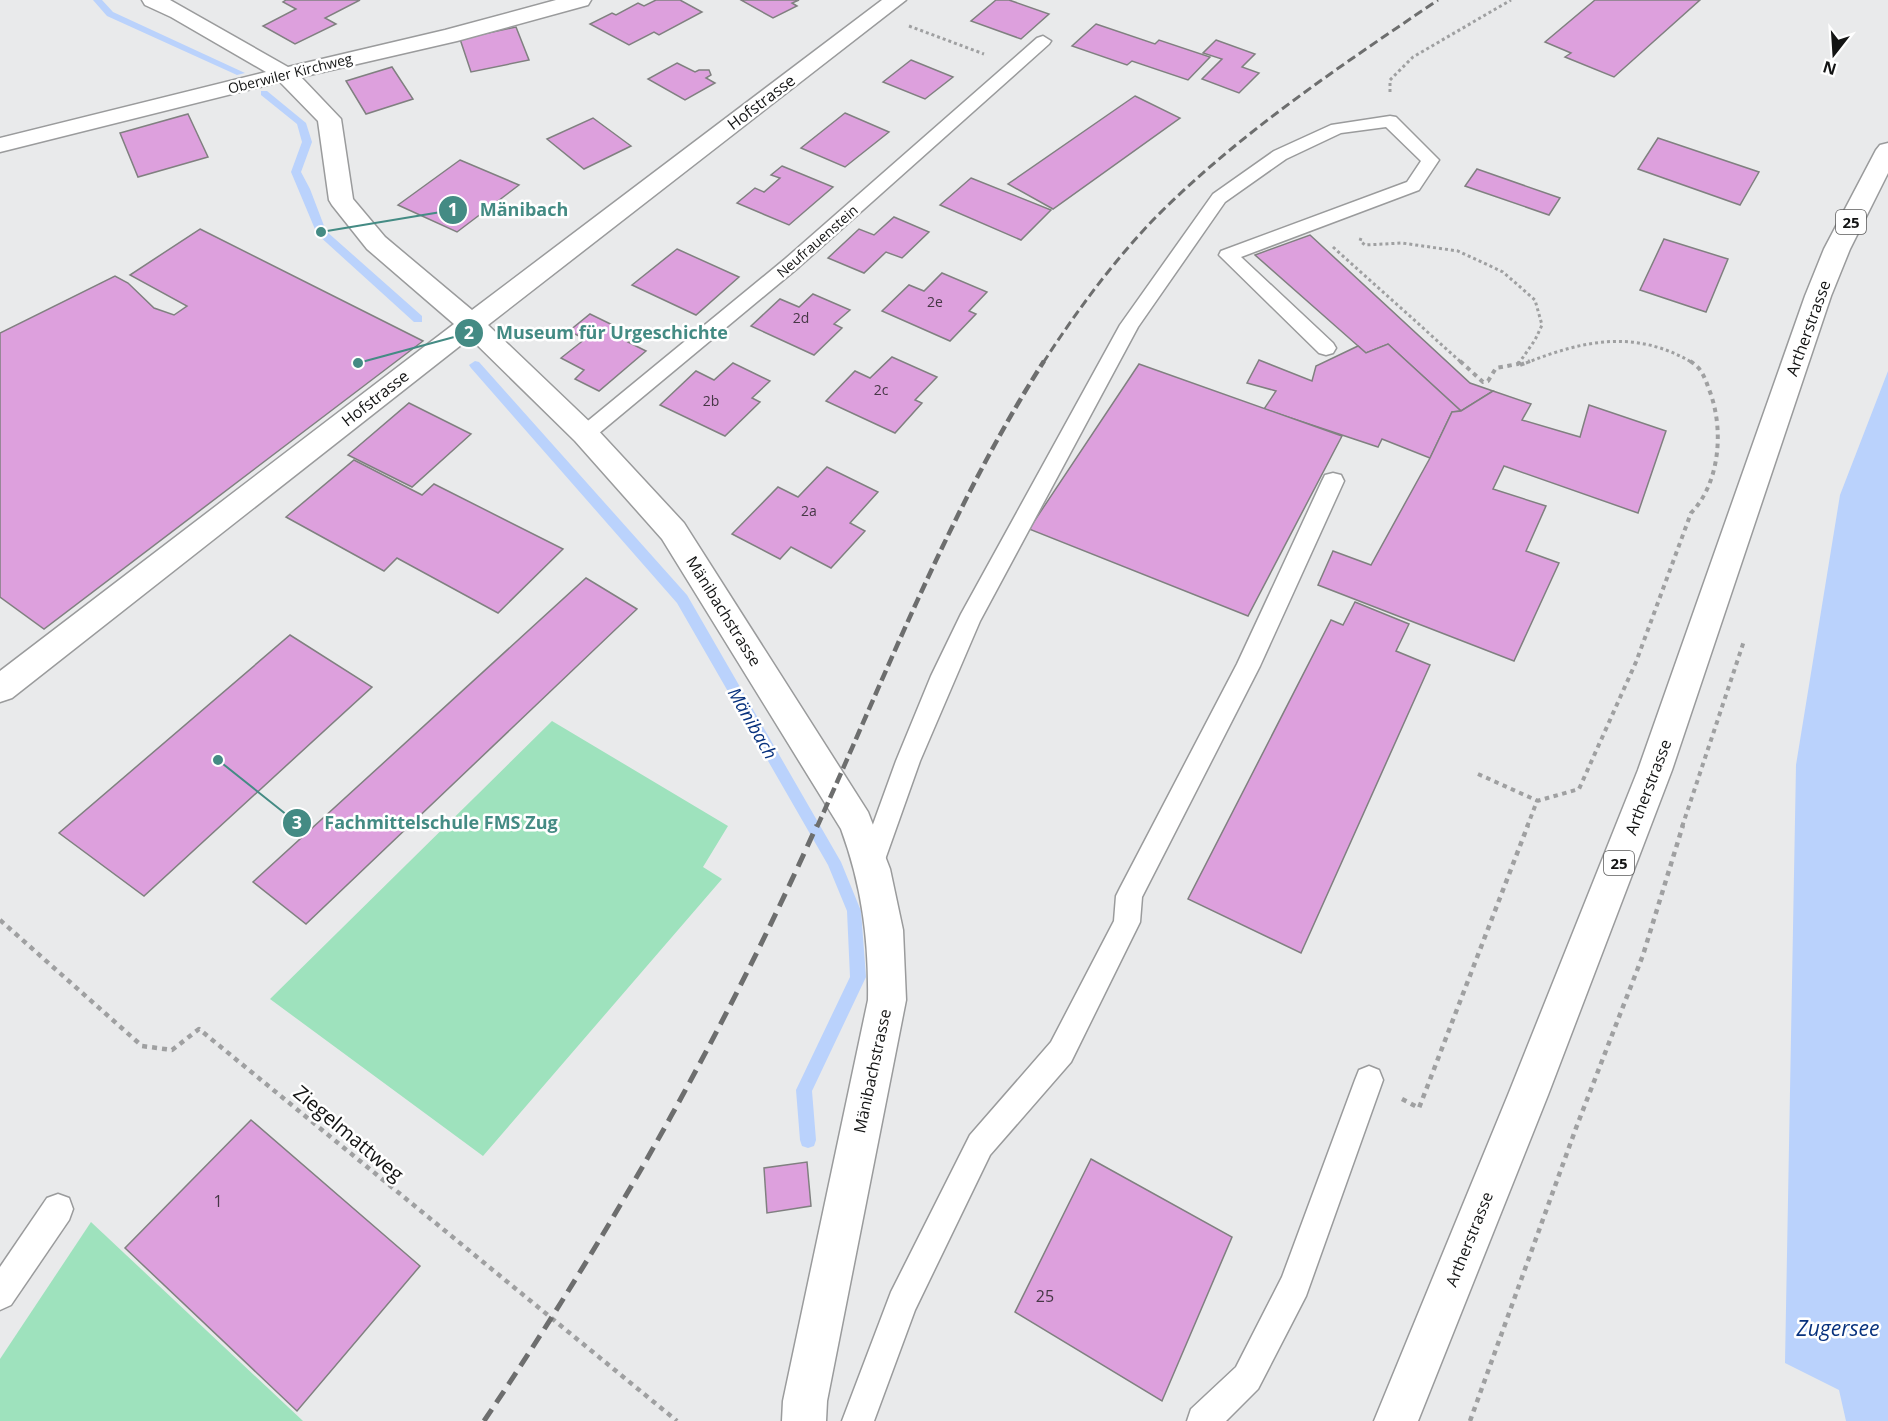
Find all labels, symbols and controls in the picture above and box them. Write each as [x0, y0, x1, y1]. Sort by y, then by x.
north arrow [1804, 24, 1864, 84]
street label: Oberwiler Kirchweg [226, 48, 355, 98]
text: N [1820, 56, 1839, 81]
street label: Hofstrasse [723, 69, 799, 135]
callout: Mänibach [438, 192, 580, 228]
text: 1 [448, 197, 458, 221]
text: Mänibach [480, 197, 568, 221]
street label: Neufrauenstein [772, 200, 862, 282]
road number: 25 [1836, 210, 1866, 234]
street label: Artherstrasse [1780, 277, 1836, 379]
house number: 2e [927, 292, 943, 311]
house number: 2d [793, 308, 809, 327]
callout: Museum für Urgeschichte [454, 315, 740, 351]
text: 2 [464, 320, 474, 344]
text: Museum für Urgeschichte [496, 320, 728, 344]
street label: Hofstrasse [337, 365, 413, 431]
house number: 2c [874, 380, 889, 399]
house number: 2b [703, 391, 719, 410]
house number: 2a [801, 501, 817, 520]
street label: Mänibachstrasse [681, 552, 767, 670]
water label: Mänibach [723, 683, 783, 763]
street label: Artherstrasse [1620, 736, 1676, 838]
callout: Fachmittelschule FMS Zug [282, 805, 570, 841]
text: 3 [292, 810, 302, 834]
text: Fachmittelschule FMS Zug [324, 810, 558, 834]
road number: 25 [1604, 851, 1634, 875]
street label: Mänibachstrasse [848, 1007, 896, 1135]
street label: Ziegelmattweg [288, 1079, 410, 1187]
street label: Artherstrasse [1440, 1188, 1498, 1290]
house number: 1 [213, 1190, 223, 1212]
house number: 25 [1036, 1285, 1054, 1307]
water label: Zugersee [1796, 1314, 1879, 1342]

